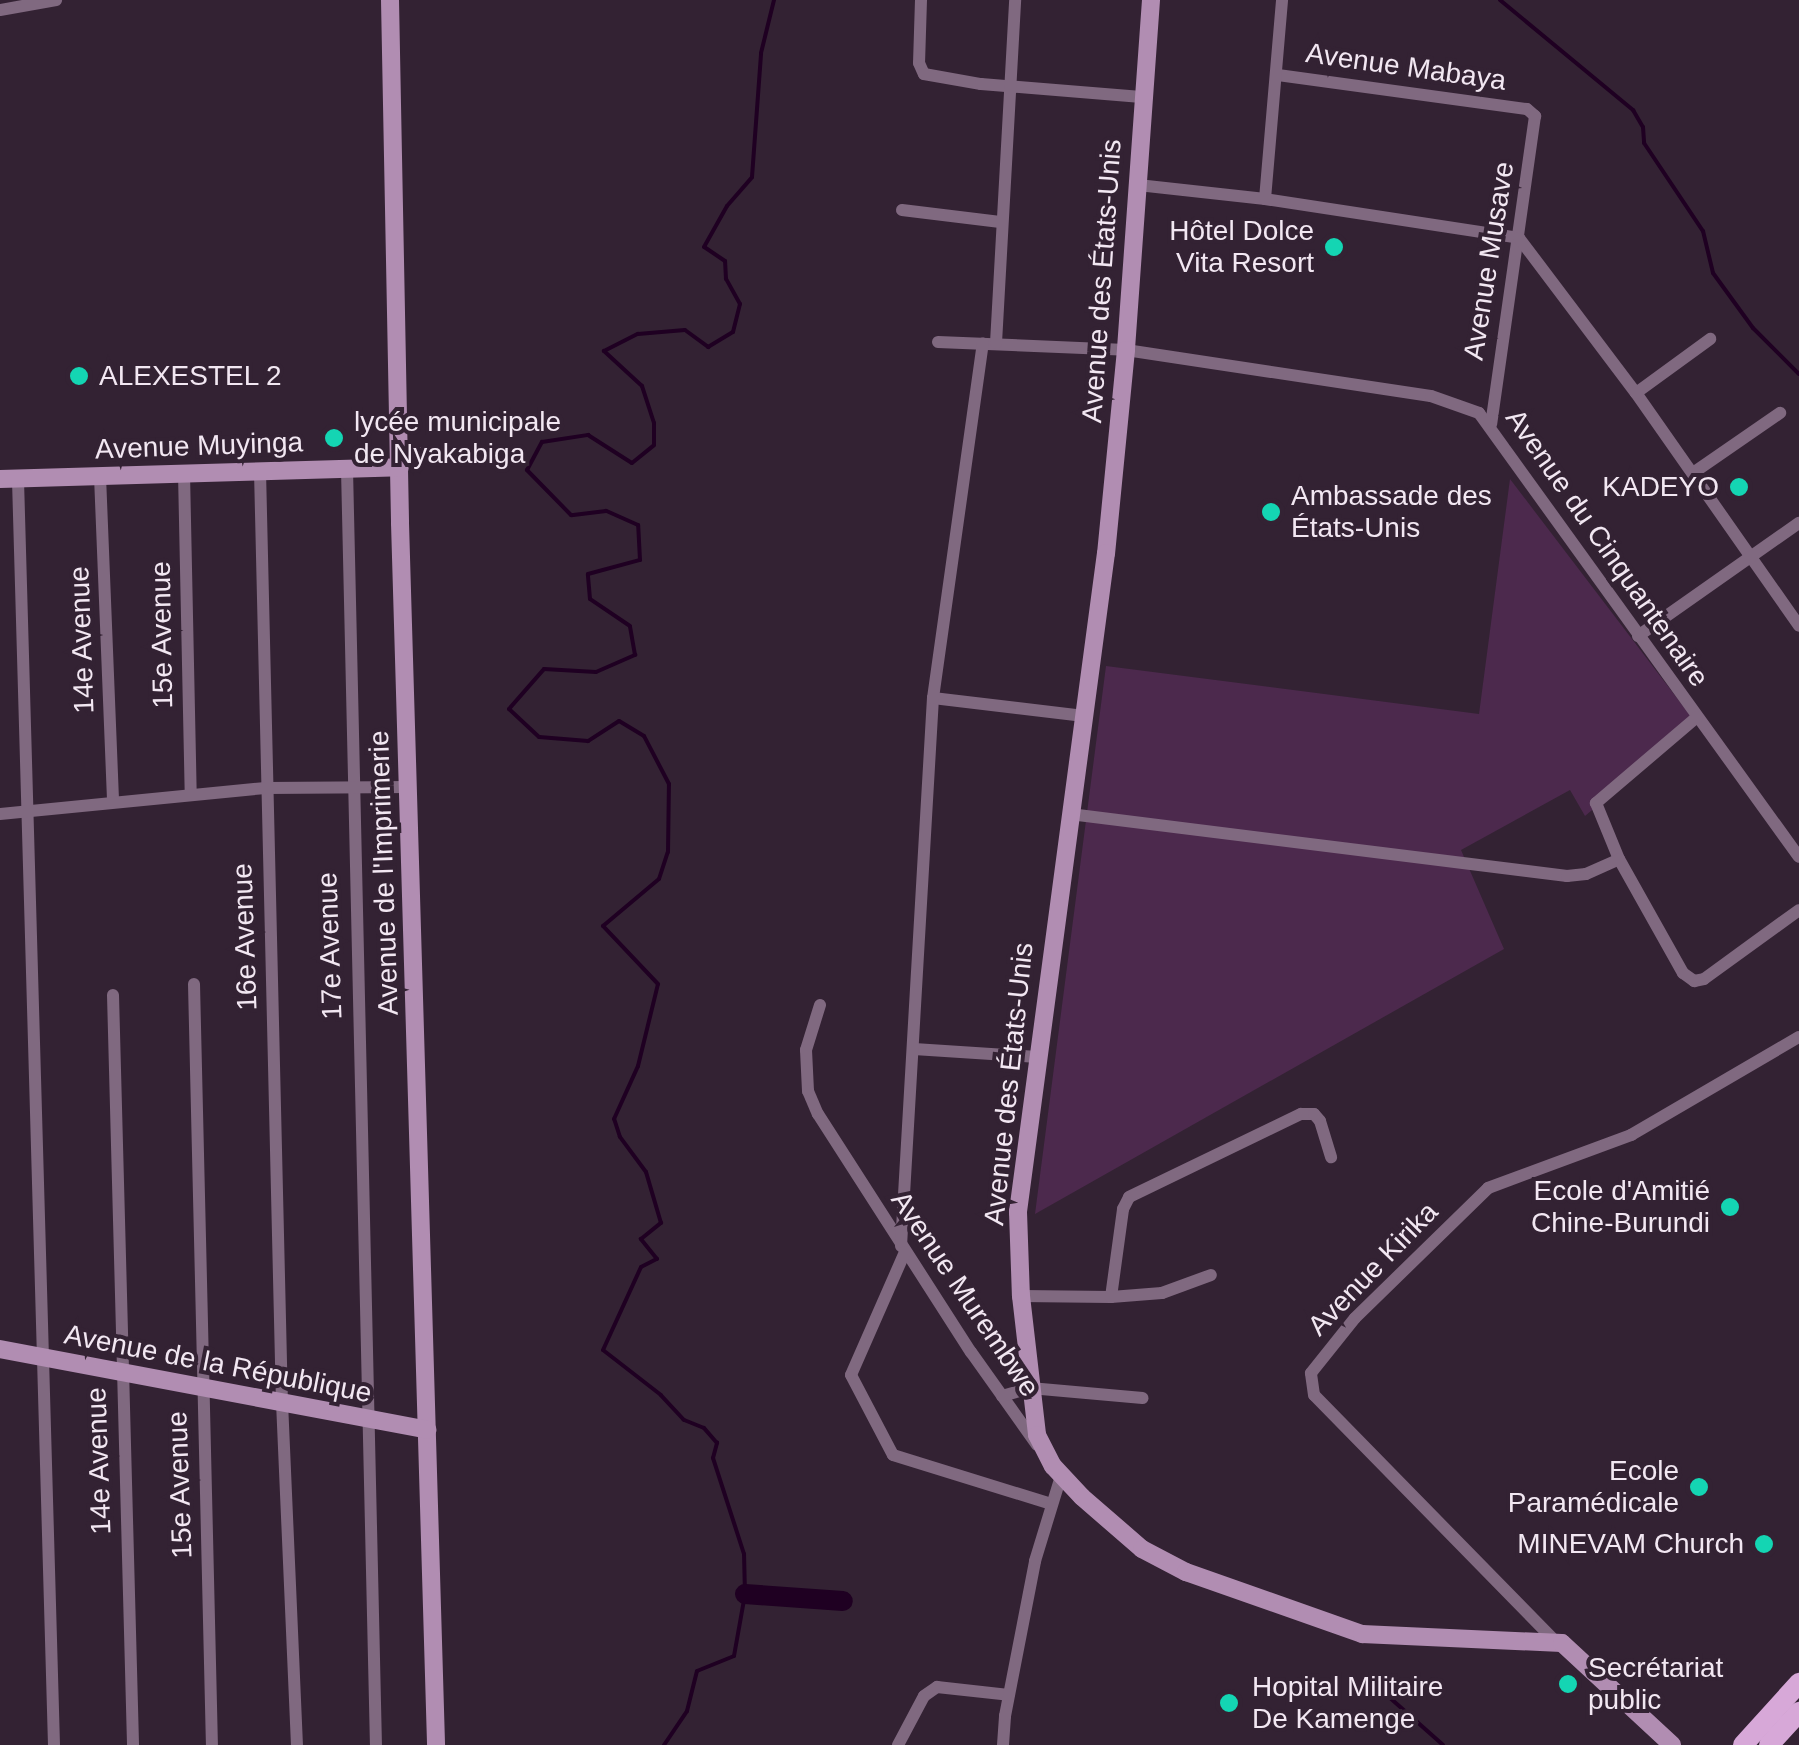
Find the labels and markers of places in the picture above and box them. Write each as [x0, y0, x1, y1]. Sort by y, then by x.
place label: Hôtel Dolce Vita Resort [1169, 214, 1314, 280]
marker: Hôtel Dolce Vita Resort [1323, 236, 1345, 258]
place label: ALEXESTEL 2 [99, 359, 283, 393]
marker: ALEXESTEL 2 [68, 365, 90, 387]
place label: lycée municipale de Nyakabiga [354, 405, 561, 471]
marker: lycée municipale de Nyakabiga [323, 427, 345, 449]
place label: KADEYO [1602, 470, 1719, 504]
marker: KADEYO [1728, 476, 1750, 498]
place label: Ambassade des États-Unis [1291, 479, 1492, 545]
marker: Ambassade des États-Unis [1260, 501, 1282, 523]
place label: Ecole d'Amitié Chine-Burundi [1531, 1174, 1710, 1240]
marker: Ecole d'Amitié Chine-Burundi [1719, 1196, 1741, 1218]
place label: Ecole Paramédicale [1508, 1454, 1679, 1520]
marker: Ecole Paramédicale [1688, 1476, 1710, 1498]
place label: MINEVAM Church [1517, 1527, 1744, 1561]
marker: MINEVAM Church [1753, 1533, 1775, 1555]
place label: Secrétariat public [1588, 1651, 1723, 1717]
place label: Hopital Militaire De Kamenge [1252, 1670, 1443, 1736]
marker: Secrétariat public [1557, 1673, 1579, 1695]
marker: Hopital Militaire De Kamenge [1216, 1690, 1242, 1716]

